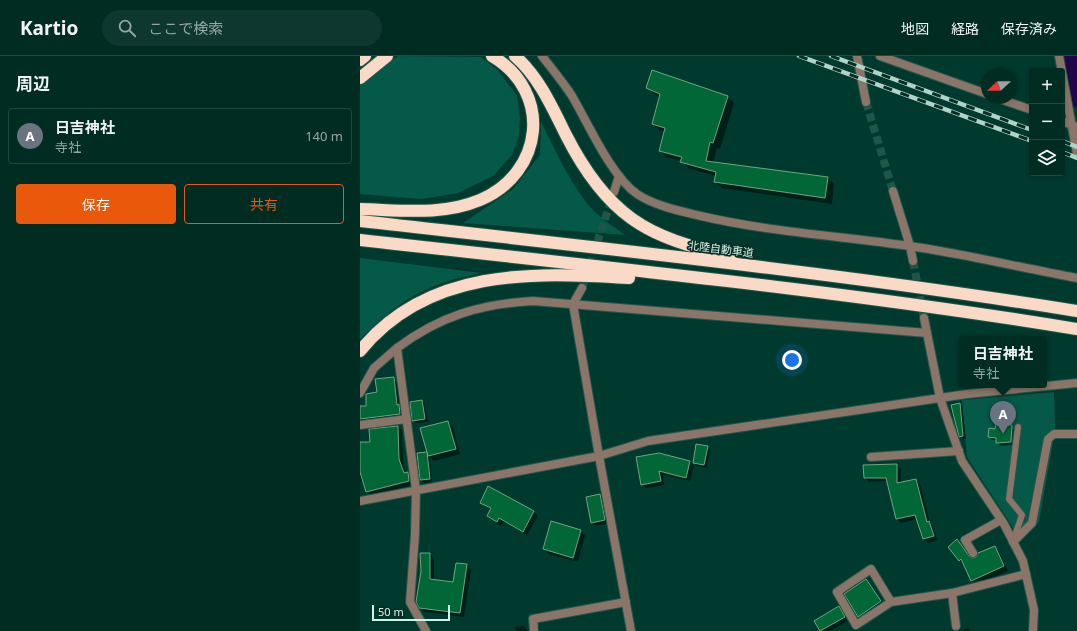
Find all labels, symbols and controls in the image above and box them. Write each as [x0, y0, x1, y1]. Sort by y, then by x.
search box [102, 10, 382, 46]
text: Kartio [20, 15, 78, 41]
icon: search [116, 17, 138, 39]
text: ここで検索 [148, 18, 223, 38]
text: 地図 [901, 19, 929, 38]
text: 経路 [951, 19, 979, 38]
text: 保存済み [1001, 19, 1057, 38]
north arrow [981, 68, 1017, 104]
map controls [1029, 68, 1065, 176]
button: + [1029, 68, 1065, 104]
text: 周辺 [16, 72, 50, 95]
button: − [1029, 104, 1065, 140]
text: 日吉神社 [55, 117, 115, 137]
text: A [26, 127, 35, 145]
text: 140 m [305, 127, 343, 145]
text: 寺社 [55, 138, 81, 156]
button: layers [1029, 140, 1065, 176]
button: 保存 [16, 184, 176, 224]
button: 共有 [184, 184, 344, 224]
street label: 北陸自動車道 [687, 237, 755, 260]
popup [959, 336, 1047, 388]
text: 日吉神社 [973, 343, 1033, 363]
your location [782, 350, 802, 370]
text: 寺社 [973, 364, 999, 382]
pin: A [990, 401, 1016, 434]
scale bar [372, 603, 450, 622]
text: 50 m [378, 604, 404, 619]

